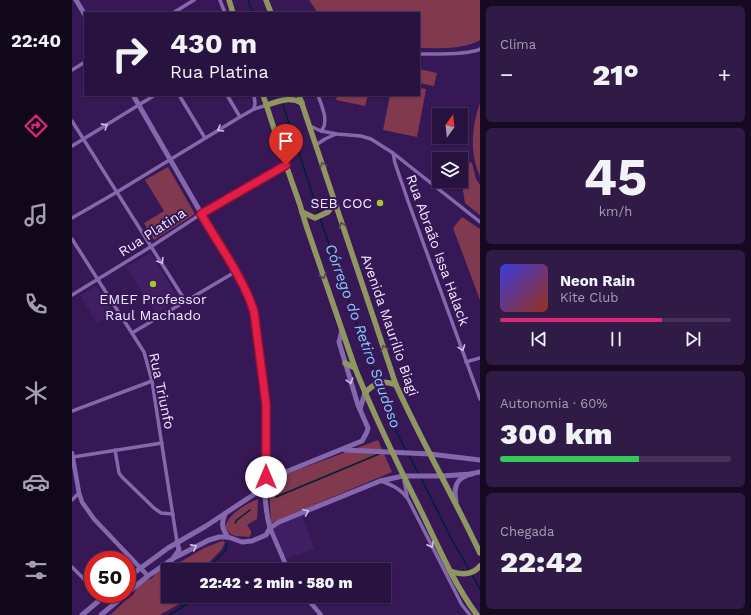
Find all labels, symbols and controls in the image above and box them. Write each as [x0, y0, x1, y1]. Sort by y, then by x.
text: 430 m [170, 27, 257, 60]
icon: right [104, 28, 156, 80]
text: 22:40 [11, 30, 61, 51]
text: Clima [500, 37, 536, 52]
text: 21° [592, 57, 639, 92]
text: Rua Platina [170, 61, 269, 82]
text: − [500, 62, 513, 87]
text: + [718, 62, 731, 87]
north arrow [432, 108, 468, 144]
map controls [432, 108, 468, 188]
icon: directions [22, 112, 50, 140]
one-way arrow [101, 123, 108, 130]
one-way arrow [217, 124, 224, 132]
pin [269, 124, 303, 165]
icon: arrive [275, 130, 297, 152]
text: 45 [584, 147, 647, 208]
button: layers [432, 152, 468, 188]
one-way arrow [319, 162, 328, 169]
street label: Rua Abraão Issa Halack [403, 172, 473, 328]
place label: SEB COC [310, 195, 372, 211]
marker: SEB COC [375, 198, 385, 208]
icon: music [22, 201, 50, 229]
street label: Rua Platina [115, 204, 189, 260]
text: km/h [599, 204, 632, 219]
one-way arrow [338, 222, 347, 229]
water label: Córrego do Retiro Saudoso [321, 241, 405, 431]
street label: Avenida Maurílio Biagi [358, 252, 422, 398]
one-way arrow [156, 257, 163, 264]
one-way arrow [318, 272, 327, 279]
text: Neon Rain [560, 272, 635, 290]
marker: EMEF Professor Raul Machado [148, 279, 158, 289]
icon: phone [22, 290, 50, 318]
text: Kite Club [560, 290, 618, 305]
place label: EMEF Professor Raul Machado [99, 291, 207, 323]
icon: previous [528, 328, 550, 350]
icon: pause [605, 328, 627, 350]
icon: next [682, 328, 704, 350]
one-way arrow [380, 345, 388, 352]
one-way arrow [457, 345, 465, 352]
street label: Rua Triunfo [146, 351, 178, 431]
one-way arrow [345, 377, 354, 384]
icon: climate [22, 379, 50, 407]
text: Autonomia · 60% [500, 396, 607, 411]
text: 300 km [500, 416, 612, 451]
position arrow [245, 456, 287, 498]
icon: car [22, 468, 50, 496]
one-way arrow [302, 508, 309, 516]
text: Chegada [500, 524, 554, 539]
one-way arrow [426, 540, 434, 548]
text: 22:42 [500, 544, 583, 579]
one-way arrow [189, 545, 197, 552]
speed limit sign: 50 [84, 551, 136, 603]
icon: filters [22, 556, 50, 584]
text: 22:42 · 2 min · 580 m [200, 574, 352, 592]

